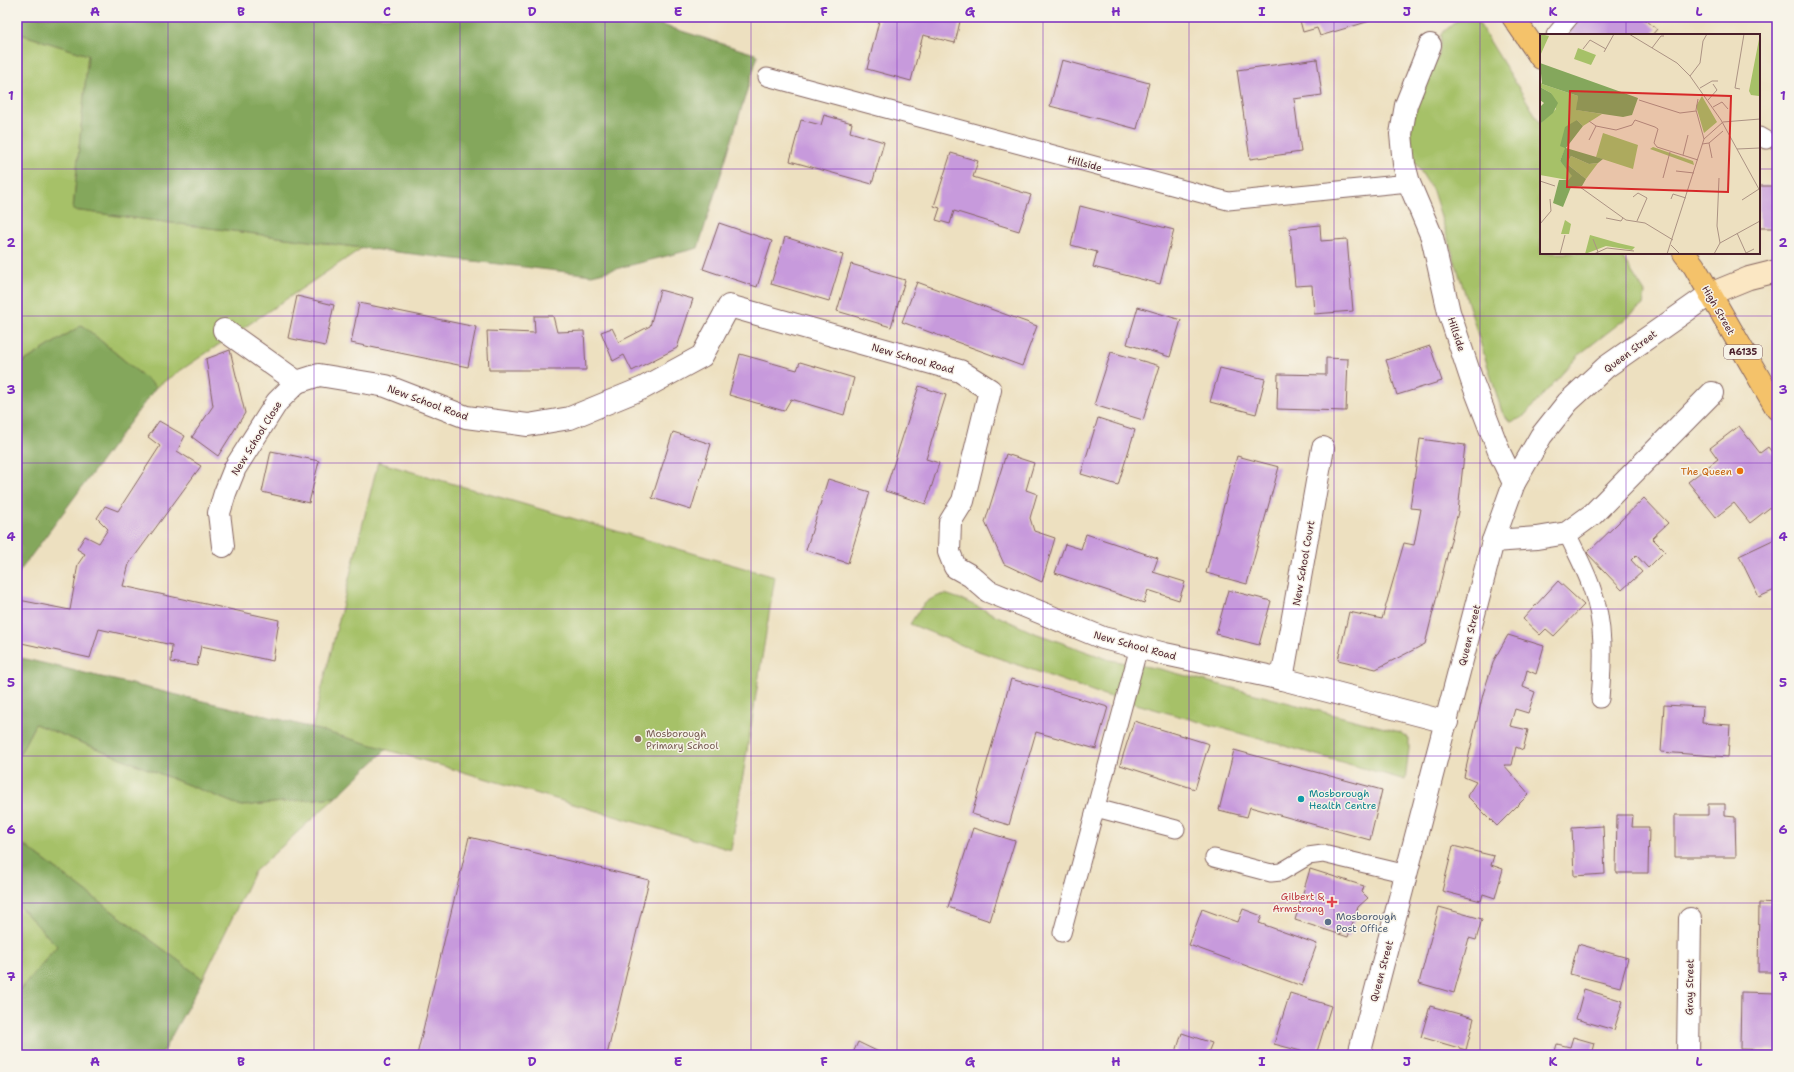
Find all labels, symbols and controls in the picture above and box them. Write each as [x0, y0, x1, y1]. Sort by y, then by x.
text: A [90, 3, 100, 20]
text: B [237, 3, 245, 20]
text: C [383, 3, 391, 20]
text: D [527, 3, 537, 20]
text: E [674, 3, 683, 20]
text: F [820, 3, 828, 20]
text: G [965, 3, 976, 20]
text: H [1111, 3, 1121, 20]
text: I [1258, 3, 1266, 20]
text: J [1403, 3, 1411, 20]
text: K [1549, 3, 1558, 20]
text: L [1695, 3, 1703, 20]
inset map [1540, 34, 1760, 254]
text: 1 [8, 87, 14, 104]
text: 1 [1780, 87, 1786, 104]
street label: Hillside [1066, 153, 1104, 174]
text: 2 [6, 234, 16, 251]
text: 2 [1778, 234, 1788, 251]
street label: High Street [1699, 283, 1738, 337]
street label: Hillside [1445, 315, 1468, 353]
street label: Queen Street [1601, 327, 1659, 376]
street label: New School Road [870, 341, 956, 377]
road number: A6135 [1724, 345, 1762, 359]
text: 3 [6, 381, 16, 398]
text: 3 [1778, 381, 1788, 398]
street label: New School Road [386, 382, 471, 423]
street label: New School Close [228, 398, 285, 478]
place label: The Queen [1681, 465, 1732, 478]
marker: The Queen [1735, 466, 1745, 476]
street label: New School Court [1290, 519, 1317, 607]
text: 4 [6, 528, 16, 545]
text: 4 [1778, 528, 1788, 545]
street label: Queen Street [1456, 603, 1483, 667]
street label: New School Road [1092, 628, 1178, 663]
text: 5 [7, 674, 15, 691]
text: 5 [1779, 674, 1787, 691]
place label: Mosborough Primary School [646, 727, 718, 752]
marker: Mosborough Primary School [633, 734, 643, 744]
place label: Mosborough Health Centre [1309, 787, 1377, 812]
marker: Mosborough Health Centre [1296, 794, 1306, 804]
text: 6 [6, 821, 16, 838]
text: 6 [1778, 821, 1788, 838]
place label: Gilbert & Armstrong [1272, 890, 1325, 915]
marker: Gilbert & Armstrong [1327, 897, 1337, 907]
place label: Mosborough Post Office [1336, 910, 1396, 935]
marker: Mosborough Post Office [1323, 917, 1333, 927]
street label: Queen Street [1367, 939, 1396, 1003]
street label: Gray Street [1683, 959, 1696, 1015]
text: 7 [6, 968, 16, 985]
text: 7 [1778, 968, 1788, 985]
text: A [90, 1053, 100, 1070]
text: B [237, 1053, 245, 1070]
text: C [383, 1053, 391, 1070]
text: D [527, 1053, 537, 1070]
text: E [674, 1053, 683, 1070]
text: F [820, 1053, 828, 1070]
text: G [965, 1053, 976, 1070]
text: H [1111, 1053, 1121, 1070]
text: I [1258, 1053, 1266, 1070]
text: J [1403, 1053, 1411, 1070]
text: K [1549, 1053, 1558, 1070]
text: L [1695, 1053, 1703, 1070]

